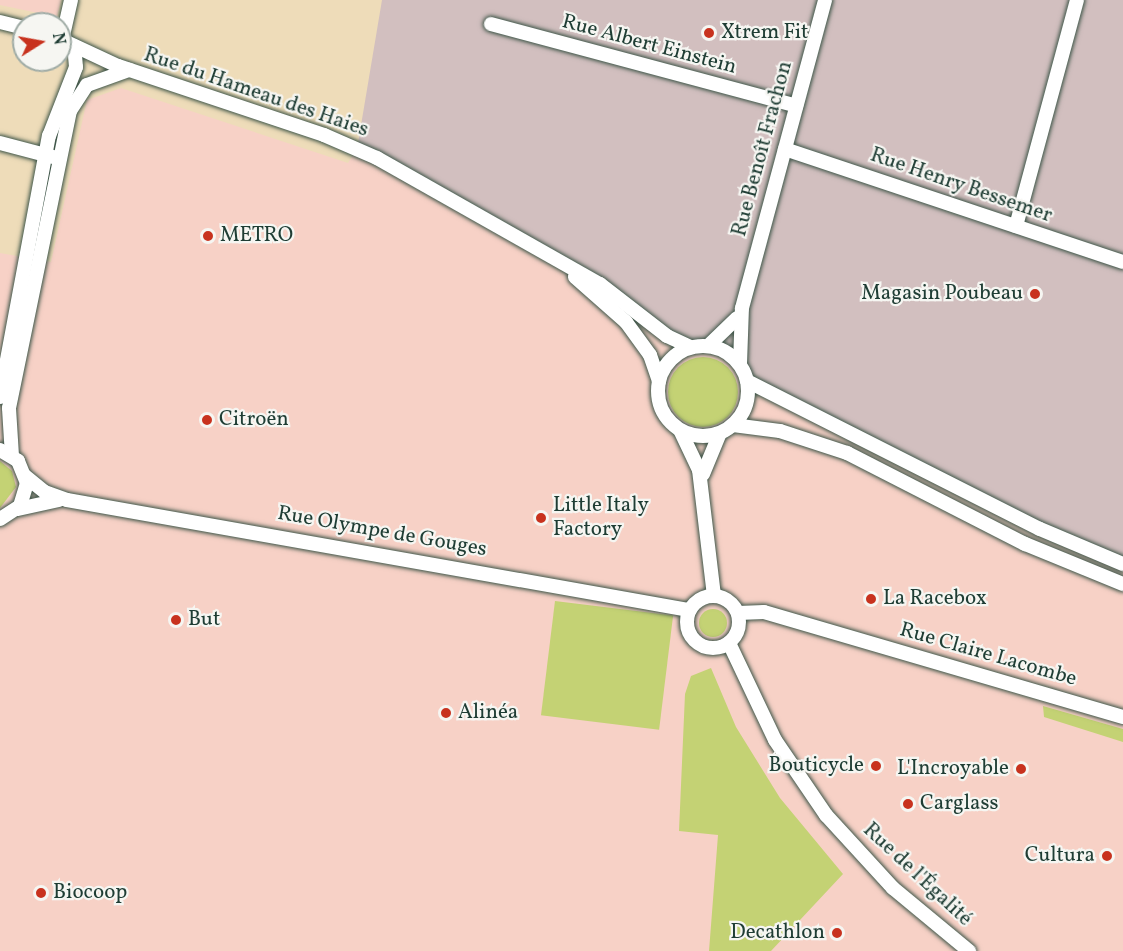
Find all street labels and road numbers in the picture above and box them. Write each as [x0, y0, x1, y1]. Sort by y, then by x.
street label: Rue Albert Einstein [559, 10, 739, 80]
street label: Rue du Hameau des Haies [140, 43, 372, 143]
street label: Rue Benoît Frachon [727, 59, 799, 239]
street label: Rue Henry Bessemer [866, 143, 1056, 229]
street label: Rue Olympe de Gouges [275, 501, 489, 563]
street label: Rue Claire Lacombe [897, 618, 1079, 692]
street label: Rue de l'Égalité [857, 818, 977, 932]

